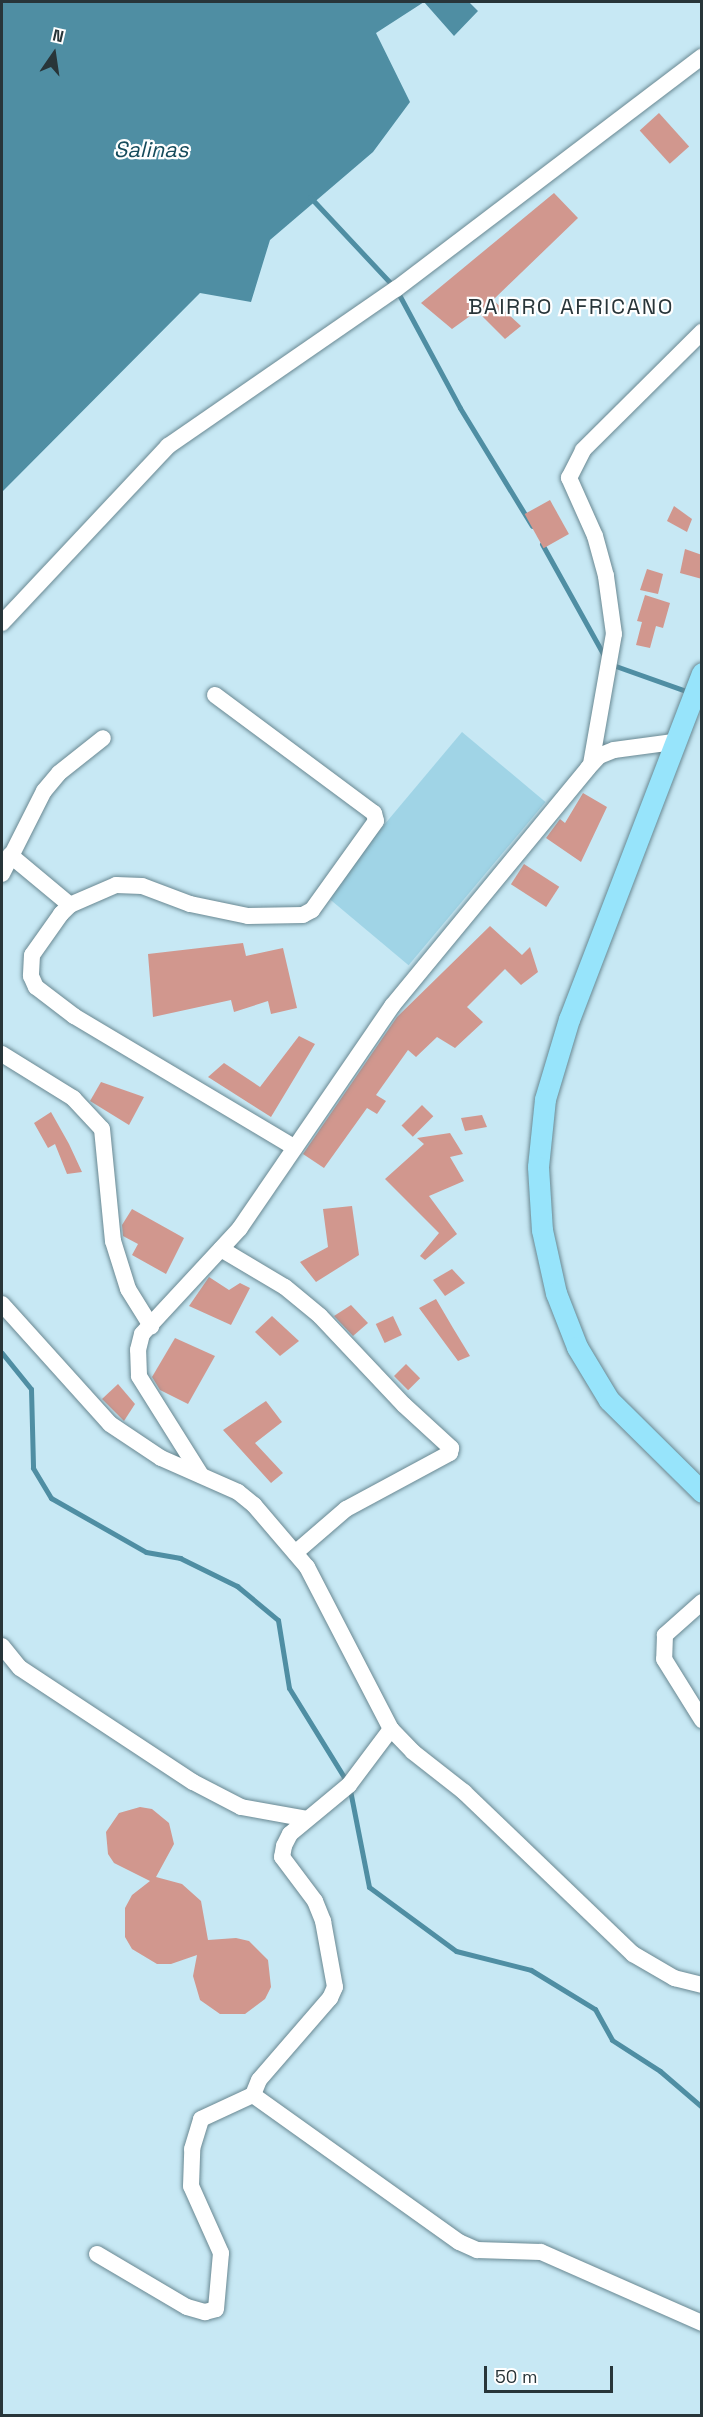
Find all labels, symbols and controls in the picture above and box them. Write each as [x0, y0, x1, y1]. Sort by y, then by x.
north arrow [24, 24, 84, 84]
text: N [51, 25, 66, 47]
water label: Salinas [114, 137, 188, 163]
district label: BAIRRO AFRICANO [468, 294, 674, 320]
scale bar [487, 2354, 616, 2392]
text: 50 m [495, 2365, 537, 2388]

